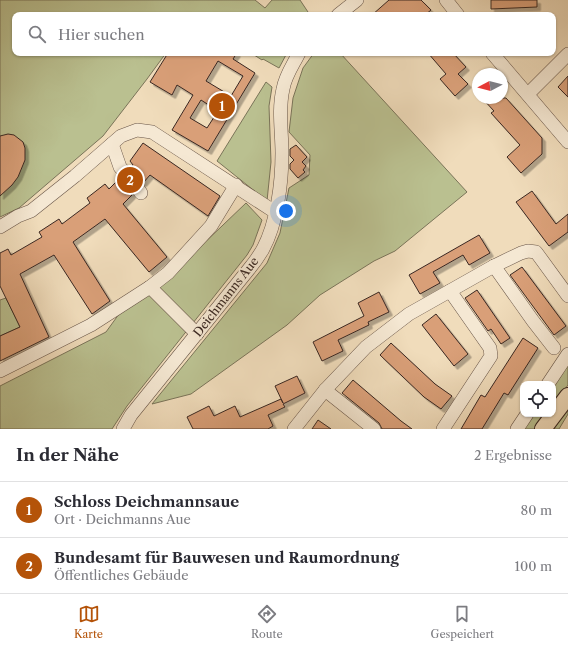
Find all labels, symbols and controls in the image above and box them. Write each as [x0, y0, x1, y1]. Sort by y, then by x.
search box [12, 12, 556, 56]
icon: search [26, 23, 48, 45]
text: Hier suchen [58, 25, 145, 44]
north arrow [472, 68, 508, 104]
pin: 1 [209, 91, 235, 121]
pin: 2 [117, 165, 143, 195]
your location [276, 201, 296, 221]
street label: Deichmanns Aue [190, 254, 262, 340]
map controls [520, 381, 556, 417]
button: locate [520, 381, 556, 417]
text: In der Nähe [16, 445, 119, 465]
text: 2 Ergebnisse [474, 447, 552, 463]
text: Schloss Deichmannsaue [54, 492, 239, 511]
text: 1 [26, 502, 32, 518]
text: 80 m [520, 502, 552, 518]
text: Ort · Deichmanns Aue [54, 511, 191, 527]
text: Bundesamt für Bauwesen und Raumordnung [54, 548, 399, 567]
text: 2 [25, 558, 33, 574]
text: 100 m [514, 558, 552, 574]
text: Öffentliches Gebäude [54, 567, 188, 583]
tab: Karte [74, 603, 103, 641]
tab: Route [251, 603, 283, 641]
tab: Gespeichert [431, 603, 494, 641]

